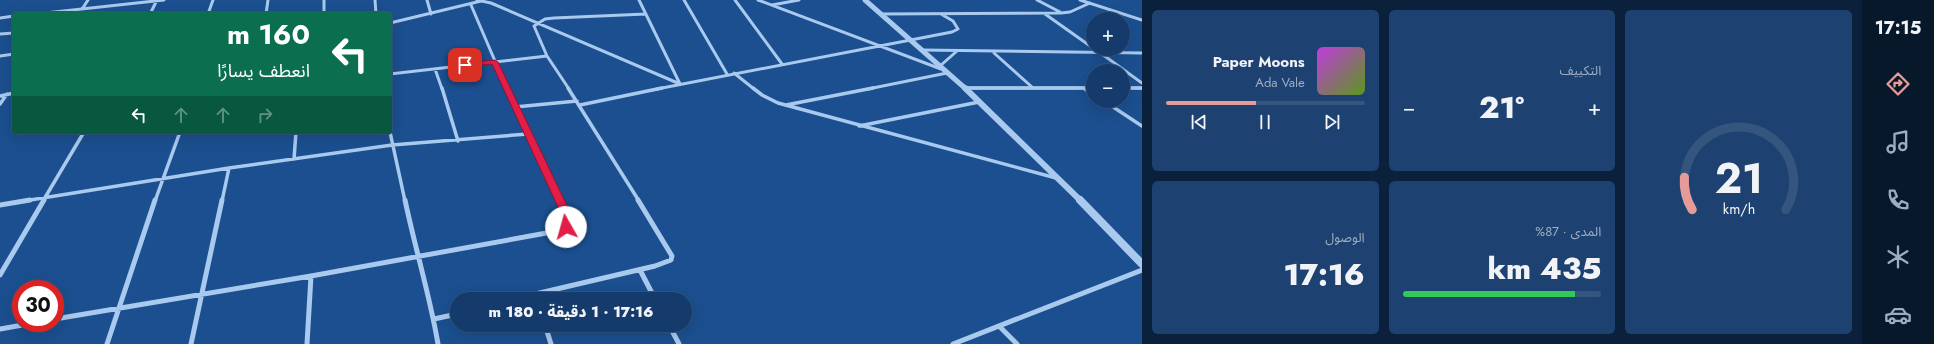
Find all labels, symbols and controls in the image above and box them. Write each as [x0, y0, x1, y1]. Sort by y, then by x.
map controls [1086, 12, 1130, 108]
button: + [1086, 12, 1130, 56]
text: 160 m [227, 14, 310, 55]
text: 17:15 [1875, 15, 1921, 41]
icon: left [324, 28, 376, 80]
pin [448, 48, 482, 82]
text: Paper Moons [1213, 51, 1305, 73]
icon: arrive [454, 54, 476, 76]
text: انعطف يسارًا [217, 58, 310, 84]
text: التكييف [1559, 61, 1601, 80]
button: − [1086, 64, 1130, 108]
icon: directions [1884, 70, 1912, 98]
text: Ada Vale [1255, 73, 1305, 92]
text: 21° [1479, 86, 1524, 129]
text: − [1403, 91, 1416, 123]
text: + [1588, 91, 1601, 123]
icon: left [128, 104, 150, 126]
icon: ahead [170, 104, 192, 126]
icon: ahead [212, 104, 234, 126]
icon: right [254, 104, 276, 126]
icon: previous [1188, 111, 1210, 133]
icon: pause [1254, 111, 1276, 133]
icon: next [1321, 111, 1343, 133]
icon: music [1884, 128, 1912, 156]
text: 21 [1714, 148, 1763, 209]
icon: phone [1884, 186, 1912, 214]
text: km/h [1723, 199, 1755, 219]
position arrow [545, 206, 587, 248]
text: المدى · 87% [1535, 222, 1601, 241]
text: الوصول [1325, 228, 1365, 247]
icon: climate [1884, 243, 1912, 271]
text: 435 km [1488, 247, 1601, 290]
text: 17:16 [1283, 253, 1365, 296]
speed limit sign: 30 [12, 280, 64, 332]
text: 17:16 · 1 دقيقة · 180 m [489, 301, 653, 323]
icon: car [1884, 301, 1912, 329]

